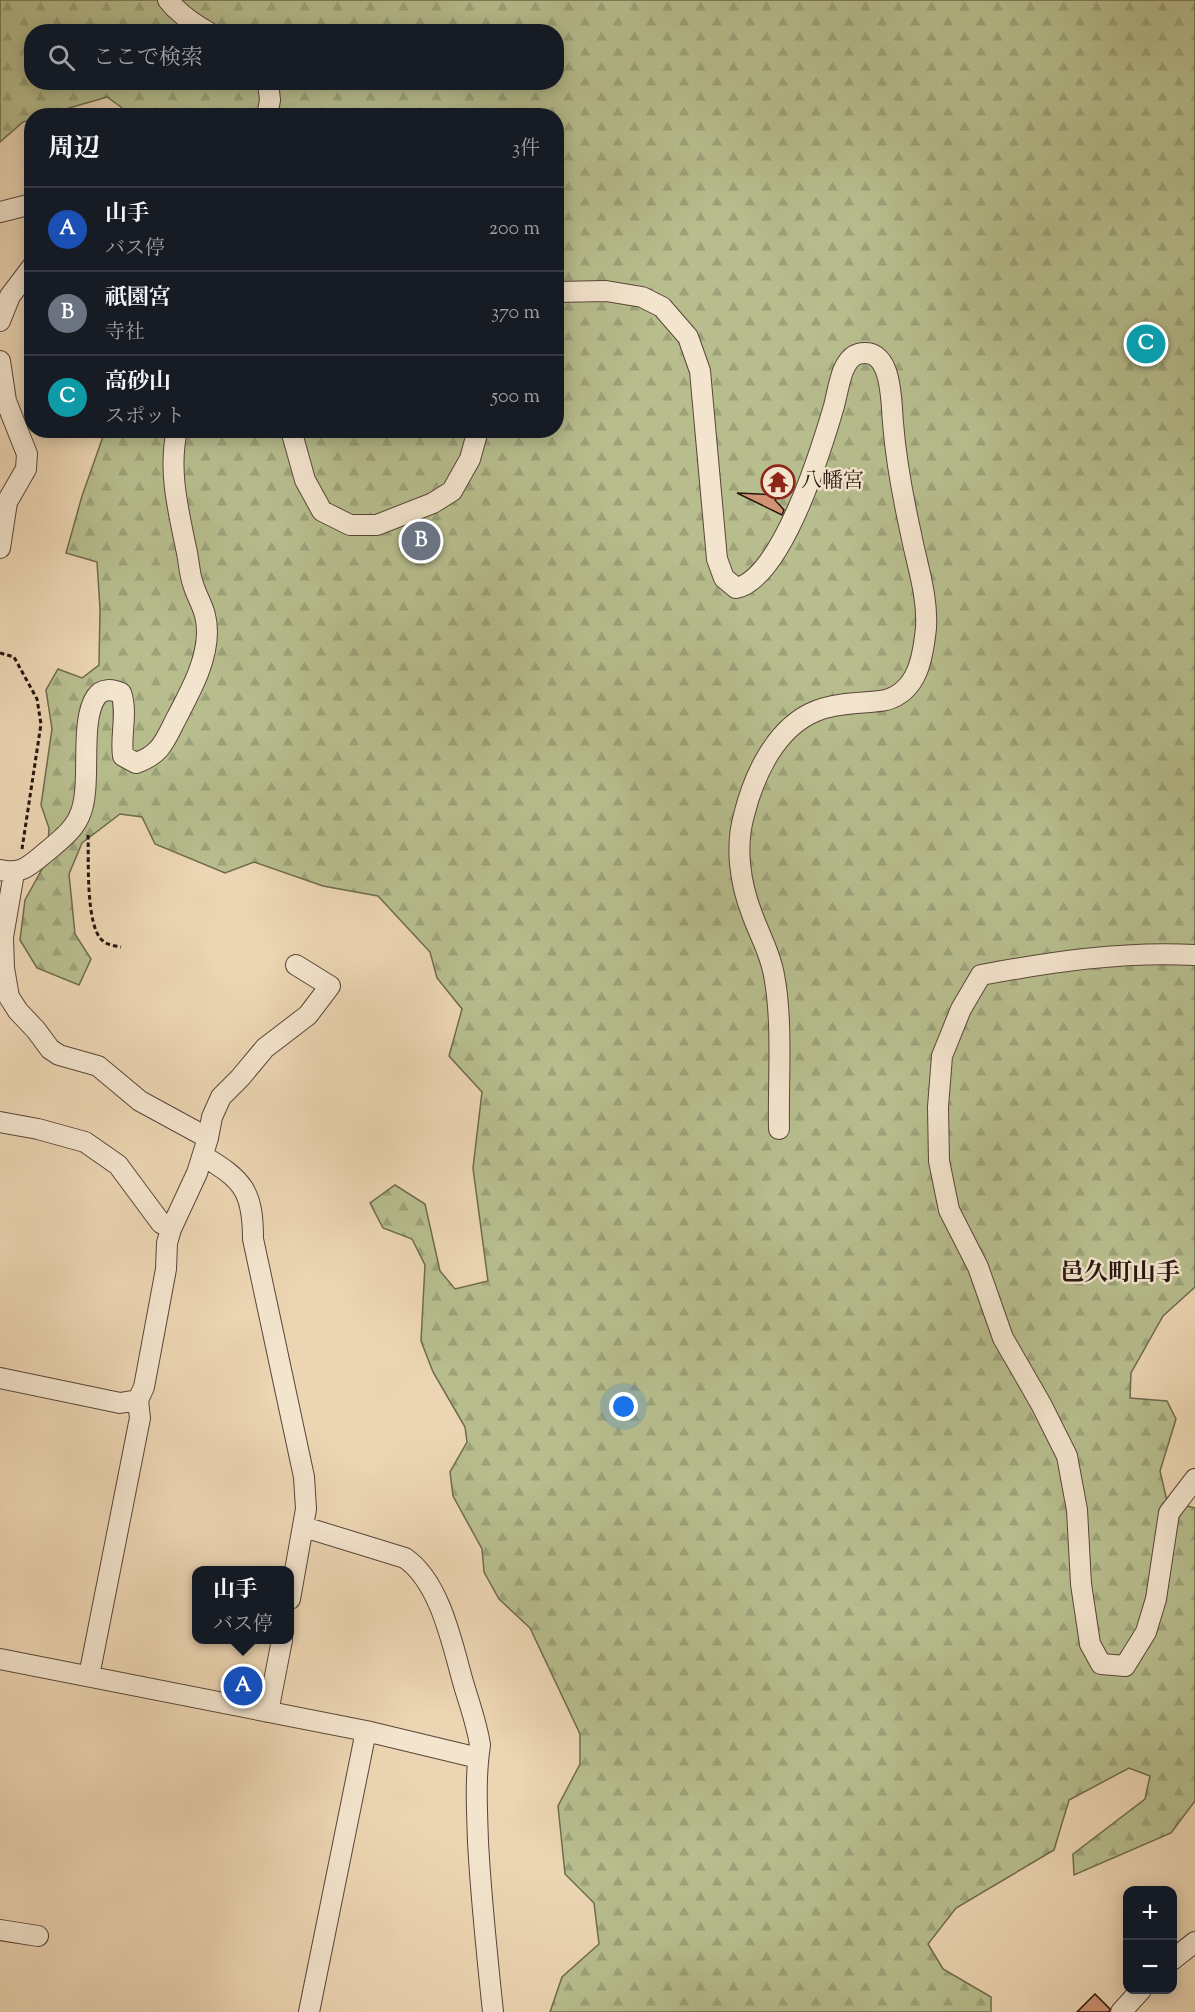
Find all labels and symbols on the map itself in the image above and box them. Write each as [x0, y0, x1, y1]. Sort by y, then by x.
pin: C [1126, 322, 1166, 366]
temple icon: 八幡宮 [760, 464, 796, 500]
place label: 八幡宮 [801, 467, 864, 497]
pin: B [402, 518, 440, 564]
district label: 邑久町山手 [1060, 1257, 1180, 1291]
your location [609, 1392, 638, 1421]
pin: A [224, 1664, 262, 1708]

